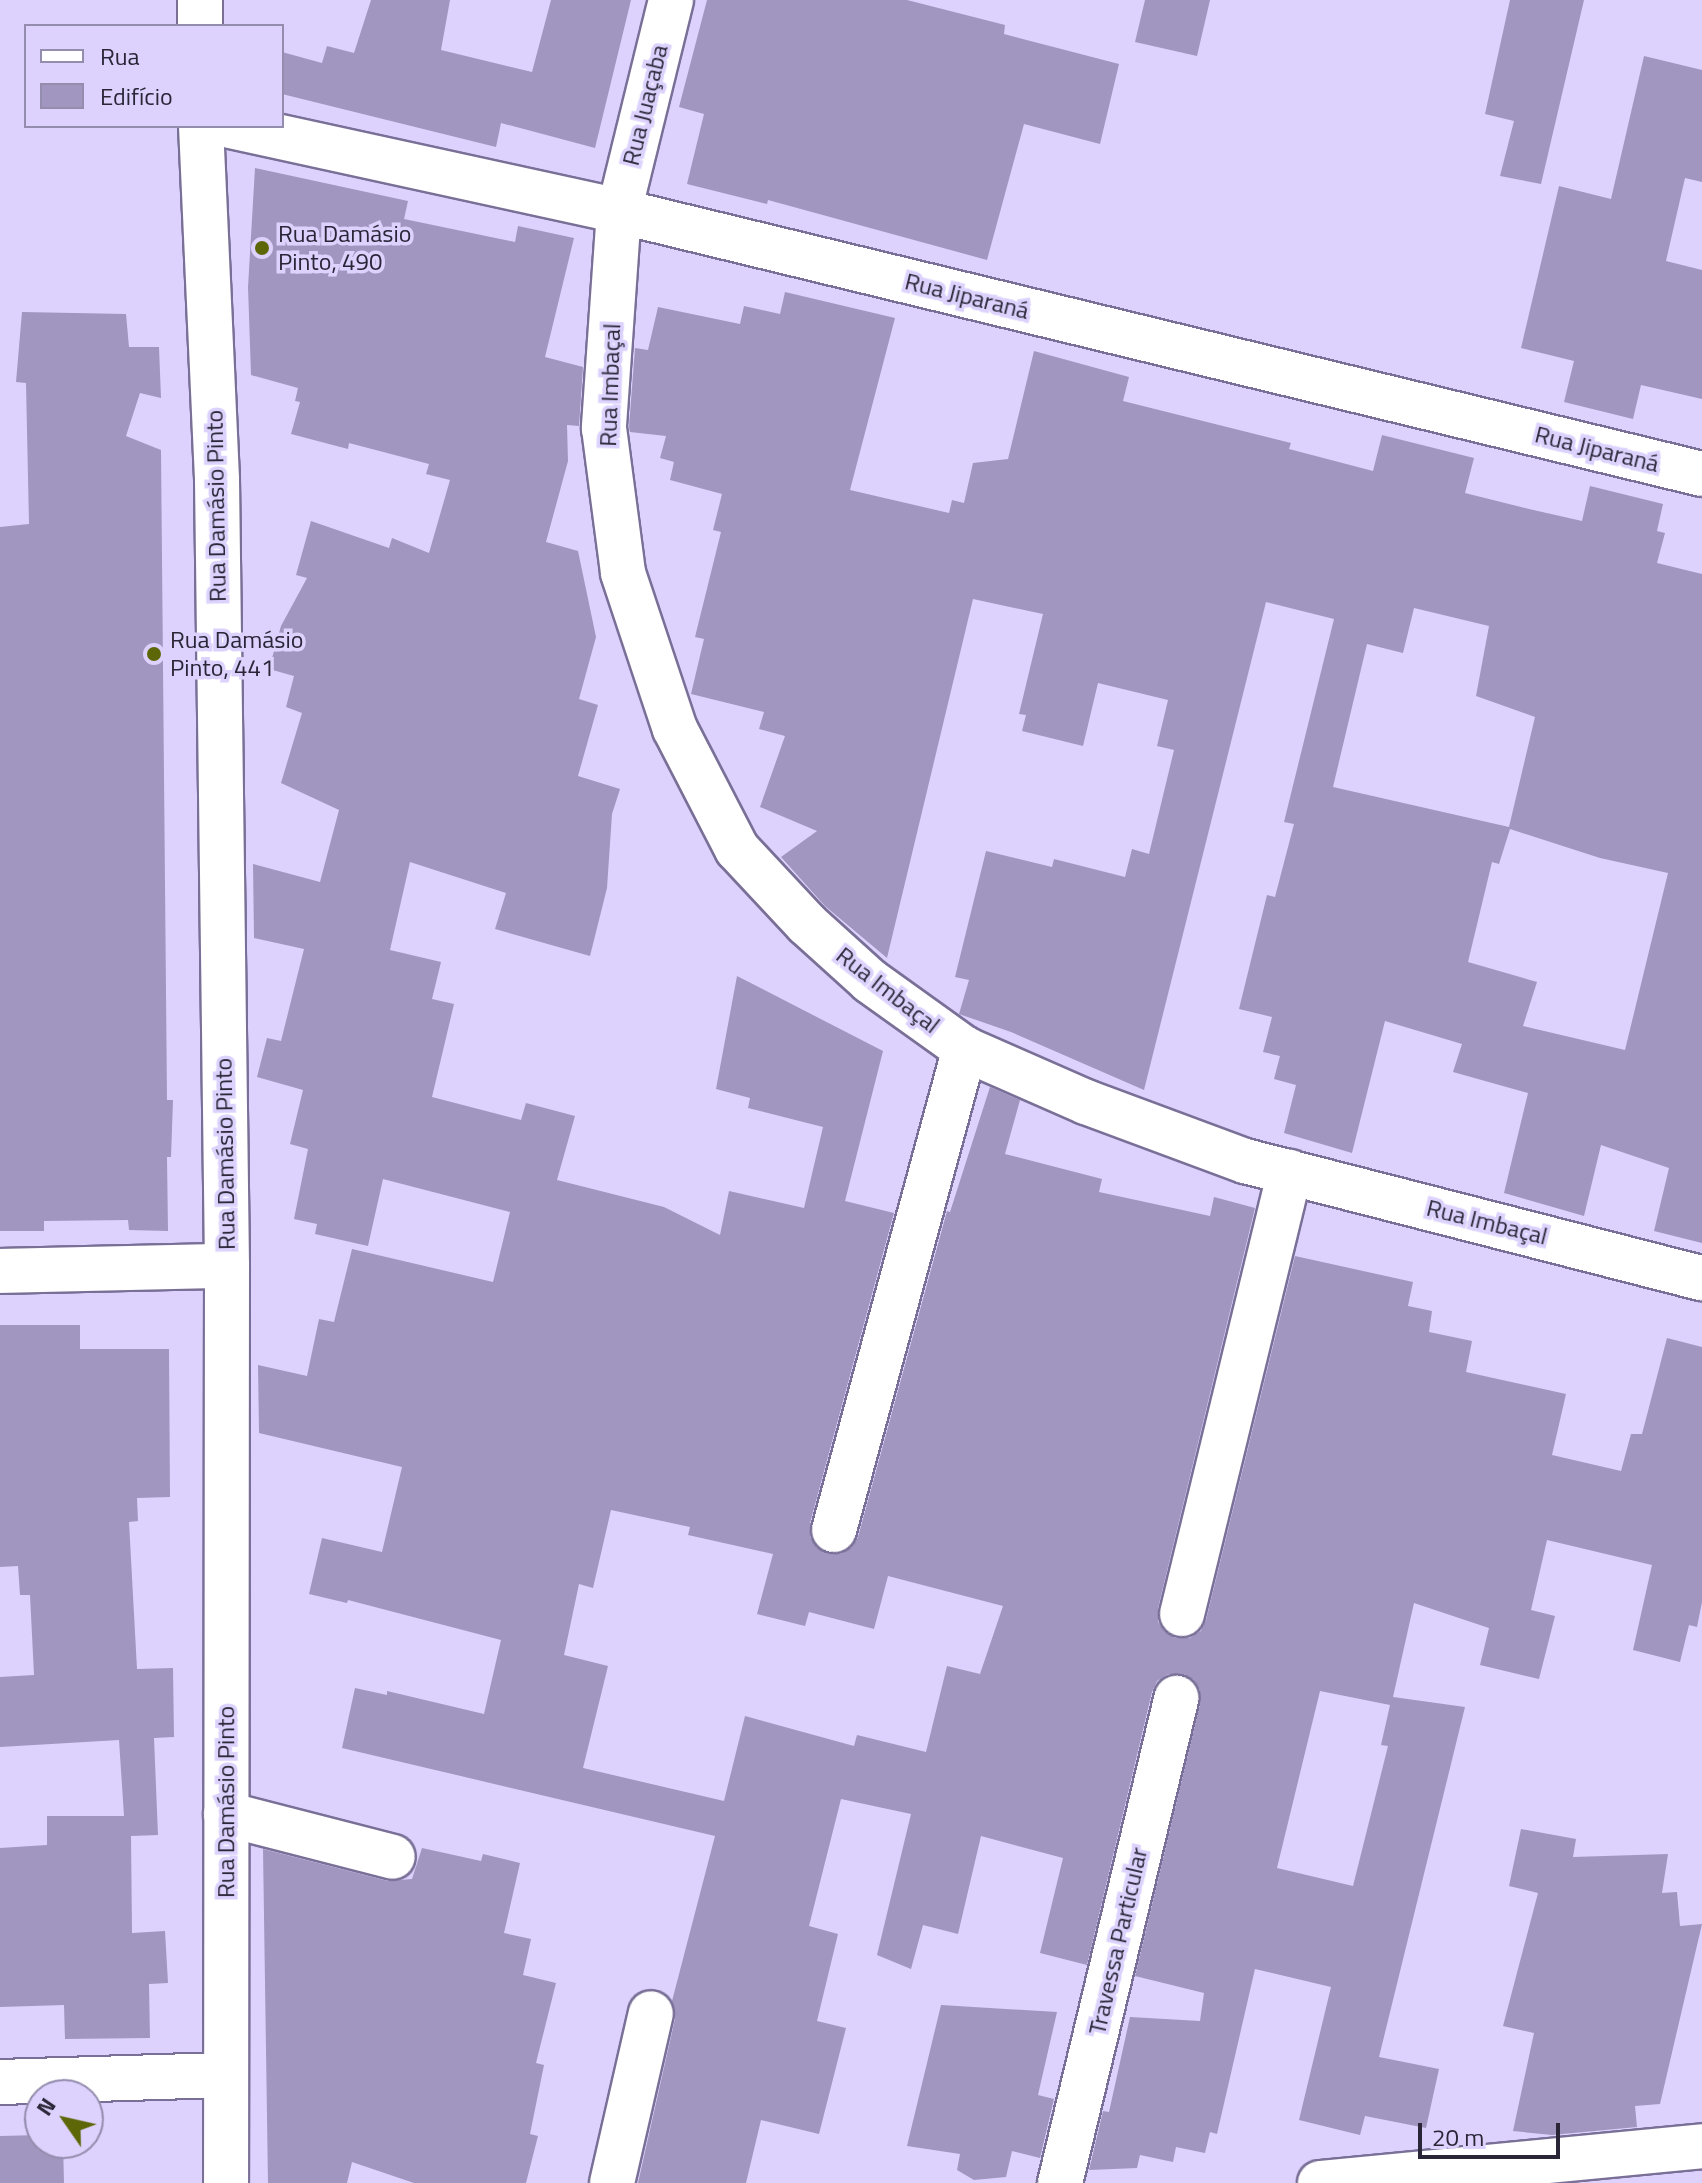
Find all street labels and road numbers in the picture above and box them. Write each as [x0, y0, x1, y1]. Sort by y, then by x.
street label: Rua Juaçaba [616, 42, 674, 168]
street label: Rua Jiparaná [902, 267, 1032, 325]
street label: Rua Imbaçal [593, 323, 627, 447]
street label: Rua Damásio Pinto [200, 410, 232, 602]
street label: Rua Jiparaná [1532, 420, 1662, 478]
street label: Rua Imbaçal [831, 941, 945, 1039]
street label: Rua Damásio Pinto [209, 1058, 241, 1250]
street label: Rua Imbaçal [1424, 1193, 1550, 1251]
street label: Rua Damásio Pinto [212, 1706, 240, 1898]
street label: Travessa Particular [1082, 1845, 1154, 2037]

